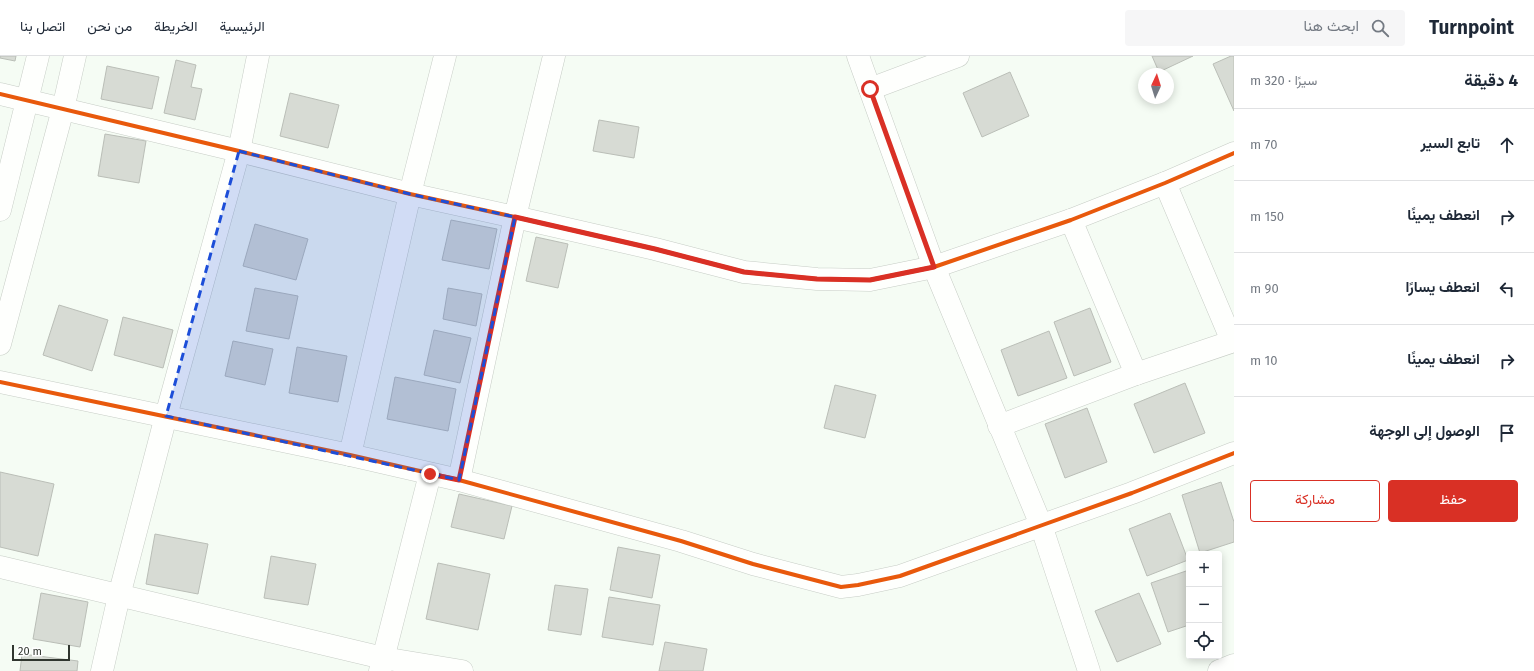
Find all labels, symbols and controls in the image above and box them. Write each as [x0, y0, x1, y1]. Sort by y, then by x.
search box [1125, 10, 1405, 46]
text: Turnpoint [1429, 16, 1514, 39]
text: ابحث هنا [1304, 17, 1359, 35]
icon: search [1369, 17, 1391, 39]
text: اتصل بنا [20, 18, 65, 35]
text: من نحن [87, 18, 132, 35]
text: الخريطة [154, 18, 197, 35]
text: الرئيسية [219, 18, 265, 35]
north arrow [1138, 68, 1174, 104]
text: 4 دقيقة [1464, 70, 1518, 91]
text: سيرًا · 320 m [1250, 73, 1317, 88]
route start [861, 80, 879, 98]
text: تابع السير [1421, 134, 1480, 152]
icon: ahead [1496, 134, 1518, 156]
text: 70 m [1250, 137, 1277, 152]
text: انعطف يمينًا [1407, 206, 1480, 224]
icon: right [1496, 206, 1518, 228]
text: 150 m [1250, 209, 1284, 224]
text: انعطف يسارًا [1405, 278, 1480, 296]
icon: left [1496, 278, 1518, 300]
text: 90 m [1250, 281, 1279, 296]
text: انعطف يمينًا [1407, 350, 1480, 368]
icon: right [1496, 350, 1518, 372]
text: 10 m [1250, 353, 1278, 368]
text: الوصول إلى الوجهة [1369, 422, 1480, 440]
icon: arrive [1496, 422, 1518, 444]
route end [421, 465, 439, 483]
button: مشاركة [1250, 480, 1380, 522]
button: حفظ [1388, 480, 1518, 522]
map controls [1186, 551, 1222, 659]
button: + [1186, 551, 1222, 587]
button: − [1186, 587, 1222, 623]
button: locate [1186, 623, 1222, 659]
scale bar [12, 643, 70, 662]
text: 20 m [18, 645, 42, 658]

